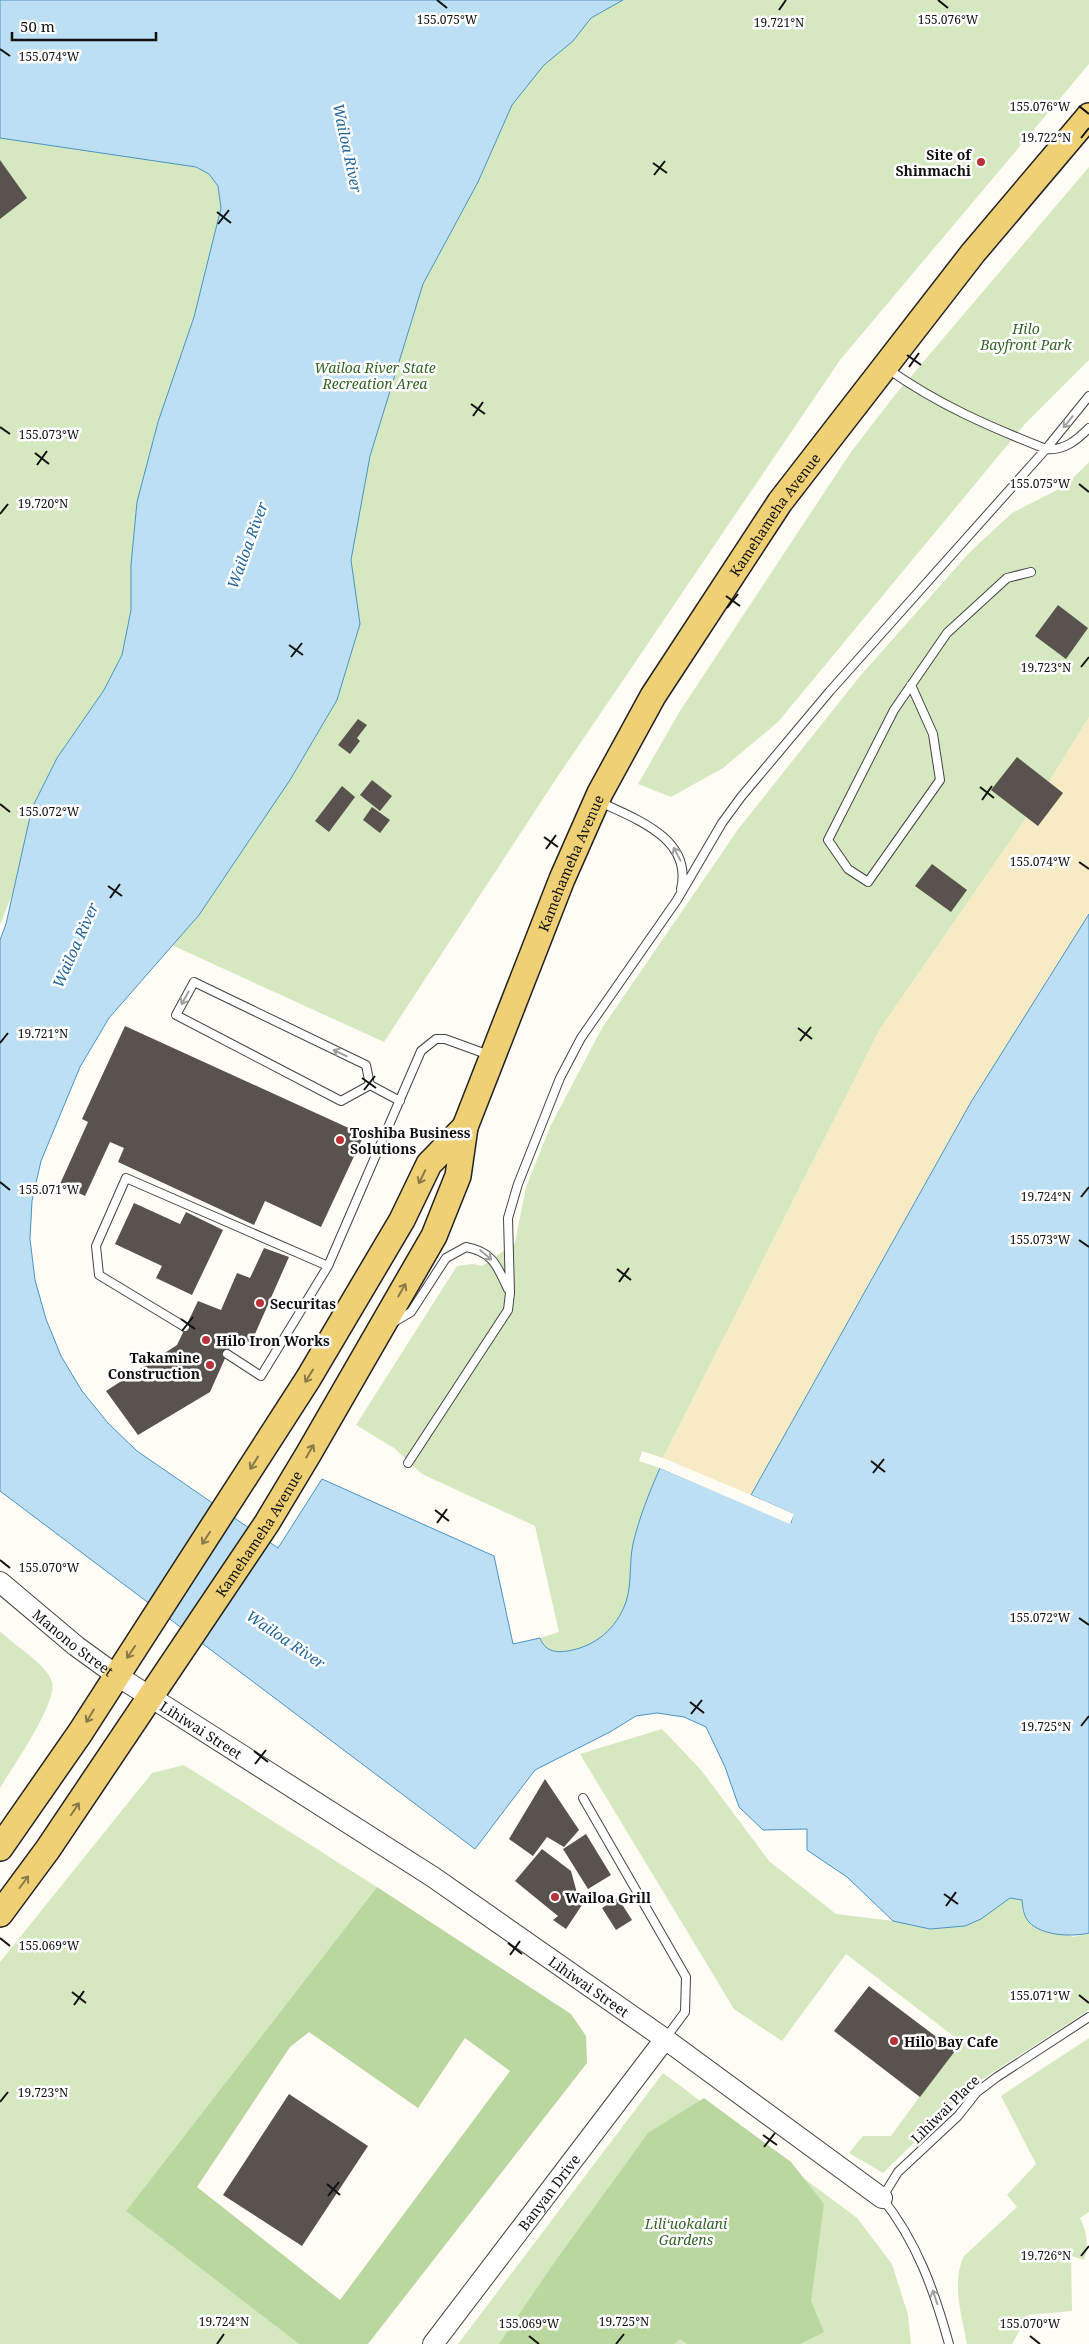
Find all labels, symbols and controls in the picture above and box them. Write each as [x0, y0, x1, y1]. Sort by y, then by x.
scale bar [12, 10, 156, 42]
text: 155.075°W [417, 11, 478, 28]
text: 155.076°W [918, 11, 979, 28]
text: 19.721°N [754, 14, 804, 31]
text: 50 m [20, 16, 55, 36]
text: 155.074°W [19, 48, 80, 65]
text: 155.076°W [1010, 98, 1071, 115]
water label: Wailoa River [329, 101, 367, 196]
text: 19.722°N [1021, 129, 1071, 146]
place label: Site of Shinmachi [895, 145, 972, 180]
marker: Site of Shinmachi [975, 156, 987, 168]
park label: Hilo Bayfront Park [979, 319, 1073, 354]
park label: Wailoa River State Recreation Area [314, 358, 436, 393]
one-way arrow [1062, 416, 1073, 429]
text: 155.073°W [19, 426, 80, 443]
street label: Kamehameha Avenue [725, 449, 824, 580]
text: 155.075°W [1010, 475, 1071, 492]
text: 19.720°N [18, 495, 68, 512]
water label: Wailoa River [222, 498, 272, 591]
text: 19.723°N [1021, 659, 1071, 676]
street label: Kamehameha Avenue [533, 792, 608, 934]
text: 155.072°W [19, 803, 80, 820]
one-way arrow [672, 847, 681, 862]
text: 155.074°W [1010, 853, 1071, 870]
water label: Wailoa River [47, 899, 103, 991]
one-way arrow [180, 990, 190, 1004]
text: 19.721°N [18, 1025, 68, 1042]
one-way arrow [333, 1047, 348, 1057]
place label: Toshiba Business Solutions [350, 1123, 471, 1158]
marker: Toshiba Business Solutions [334, 1134, 346, 1146]
one-way arrow [417, 1169, 426, 1184]
text: 155.071°W [19, 1181, 80, 1198]
text: 19.724°N [1021, 1188, 1071, 1205]
text: 155.073°W [1010, 1231, 1071, 1248]
one-way arrow [480, 1249, 493, 1260]
one-way arrow [397, 1283, 407, 1298]
place label: Securitas [270, 1294, 336, 1313]
marker: Securitas [254, 1297, 266, 1309]
place label: Hilo Iron Works [216, 1331, 330, 1350]
marker: Hilo Iron Works [200, 1334, 212, 1346]
place label: Takamine Construction [108, 1348, 200, 1383]
marker: Takamine Construction [204, 1359, 216, 1371]
one-way arrow [304, 1369, 314, 1383]
one-way arrow [306, 1444, 316, 1459]
one-way arrow [249, 1456, 259, 1470]
street label: Kamehameha Avenue [211, 1467, 306, 1600]
one-way arrow [200, 1531, 211, 1545]
text: 155.070°W [19, 1559, 80, 1576]
street label: Manono Street [29, 1604, 118, 1680]
water label: Wailoa River [243, 1605, 330, 1673]
text: 155.072°W [1010, 1609, 1071, 1626]
one-way arrow [126, 1645, 136, 1659]
street label: Lihiwai Street [157, 1696, 246, 1763]
one-way arrow [84, 1708, 94, 1722]
text: 19.725°N [1021, 1718, 1071, 1735]
one-way arrow [70, 1802, 80, 1816]
one-way arrow [19, 1875, 29, 1889]
place label: Wailoa Grill [565, 1888, 651, 1907]
marker: Wailoa Grill [549, 1891, 561, 1903]
text: 155.069°W [19, 1937, 80, 1954]
street label: Lihiwai Street [545, 1951, 633, 2021]
text: 155.071°W [1010, 1987, 1071, 2004]
place label: Hilo Bay Cafe [904, 2032, 998, 2051]
marker: Hilo Bay Cafe [888, 2035, 900, 2047]
street label: Lihiwai Place [907, 2071, 983, 2147]
text: 19.723°N [18, 2084, 68, 2101]
street label: Banyan Drive [513, 2150, 584, 2234]
park label: Liliʻuokalani Gardens [644, 2214, 728, 2249]
text: 19.726°N [1021, 2247, 1071, 2264]
one-way arrow [930, 2289, 940, 2305]
text: 19.724°N [199, 2313, 249, 2330]
text: 19.725°N [599, 2313, 649, 2330]
text: 155.069°W [499, 2315, 560, 2332]
text: 155.070°W [1000, 2315, 1061, 2332]

